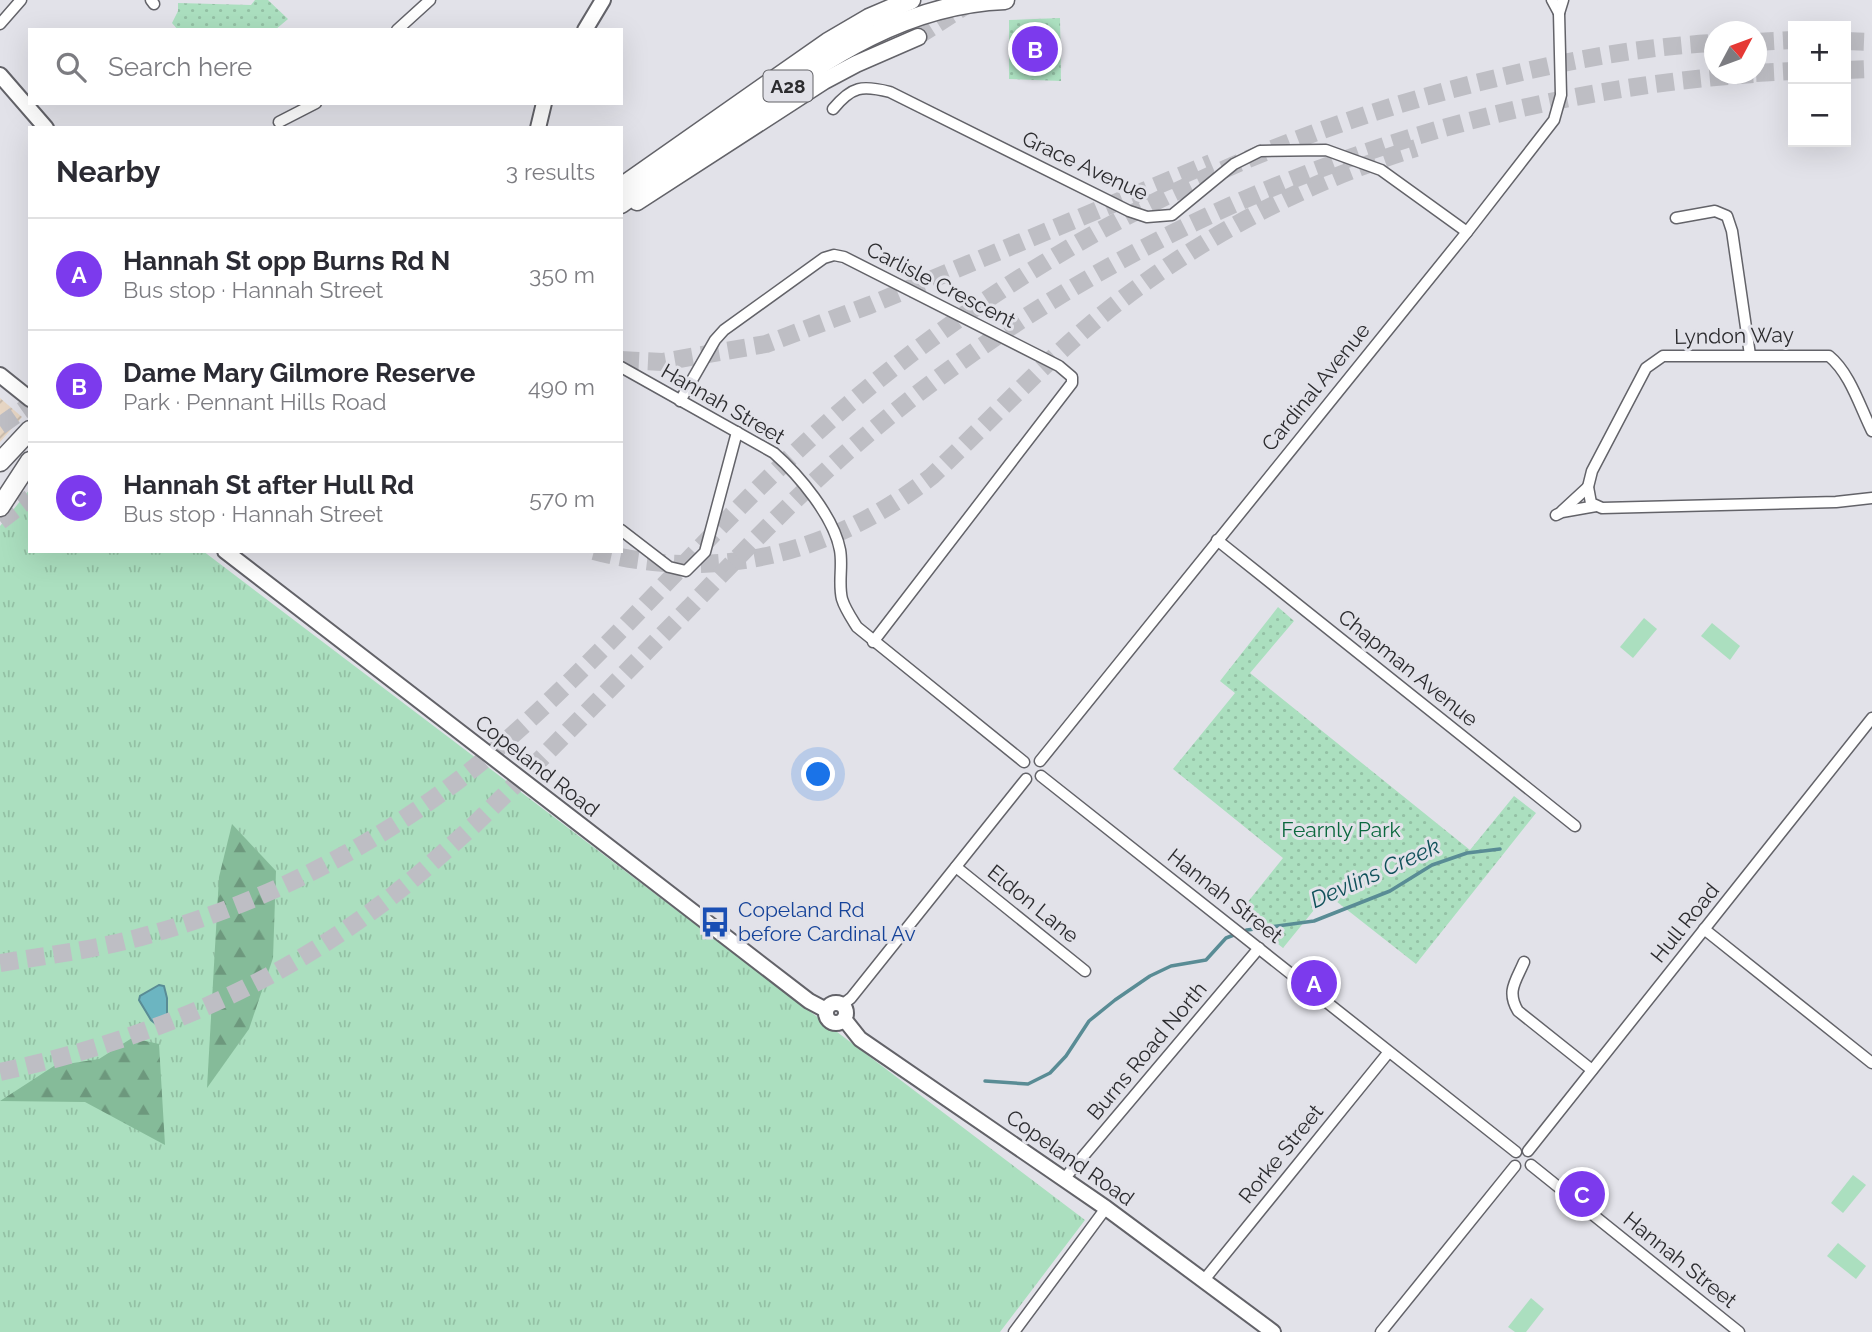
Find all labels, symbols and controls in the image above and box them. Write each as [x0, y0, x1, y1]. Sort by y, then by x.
north arrow [1704, 21, 1767, 84]
map controls [1788, 21, 1851, 147]
button: + [1788, 21, 1851, 84]
pin: B [1012, 23, 1058, 75]
search box [28, 28, 623, 105]
icon: search [52, 48, 90, 86]
text: Search here [108, 52, 252, 82]
road number: A28 [764, 71, 812, 102]
button: − [1788, 84, 1851, 147]
street label: Grace Avenue [1018, 125, 1152, 206]
text: Nearby [56, 154, 160, 189]
text: 3 results [506, 158, 595, 185]
street label: Carlisle Crescent [863, 236, 1020, 333]
text: Hannah St opp Burns Rd N [123, 246, 450, 276]
text: A [71, 261, 87, 288]
text: 350 m [529, 261, 595, 288]
text: Bus stop · Hannah Street [123, 276, 383, 303]
street label: Cardinal Avenue [1256, 318, 1375, 456]
street label: Lyndon Way [1674, 322, 1794, 349]
text: Dame Mary Gilmore Reserve [123, 358, 475, 388]
street label: Hannah Street [657, 358, 790, 449]
text: B [71, 373, 87, 400]
text: 490 m [528, 373, 595, 400]
text: Park · Pennant Hills Road [123, 388, 387, 415]
text: Hannah St after Hull Rd [123, 470, 414, 500]
text: C [71, 485, 87, 512]
text: 570 m [529, 485, 595, 512]
text: Bus stop · Hannah Street [123, 500, 383, 527]
street label: Chapman Avenue [1333, 604, 1483, 732]
street label: Copeland Road [470, 709, 604, 822]
your location [801, 757, 835, 791]
park label: Fearnly Park [1281, 817, 1401, 842]
water label: Devlins Creek [1306, 832, 1444, 913]
street label: Hannah Street [1163, 843, 1288, 948]
street label: Eldon Lane [983, 859, 1084, 948]
street label: Hull Road [1645, 878, 1724, 967]
place label: Copeland Rd before Cardinal Av [738, 897, 916, 946]
bus stop icon: Copeland Rd before Cardinal Av [698, 905, 732, 939]
pin: A [1291, 957, 1337, 1009]
street label: Burns Road North [1082, 977, 1212, 1125]
street label: Rorke Street [1233, 1099, 1328, 1208]
street label: Copeland Road [1002, 1104, 1139, 1211]
pin: C [1559, 1168, 1605, 1220]
street label: Hannah Street [1619, 1206, 1742, 1313]

